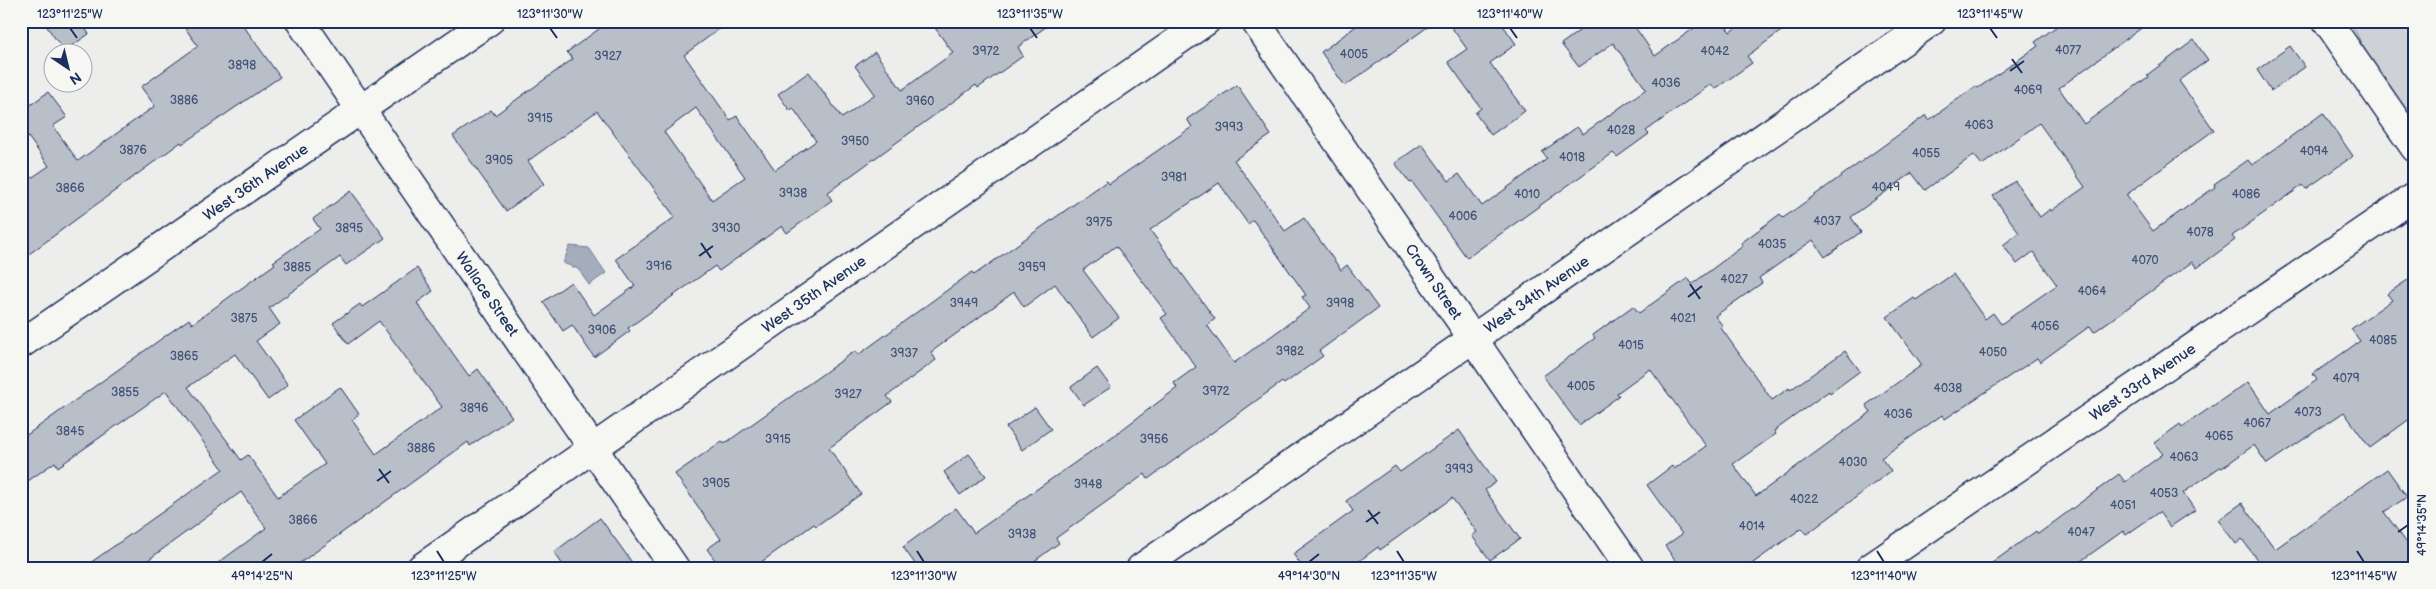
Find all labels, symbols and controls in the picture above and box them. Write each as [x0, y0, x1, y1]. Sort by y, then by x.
text: 123°11'25"W [37, 7, 103, 22]
text: 123°11'30"W [517, 7, 583, 22]
text: 123°11'35"W [997, 7, 1063, 22]
text: 123°11'40"W [1477, 7, 1543, 22]
text: 123°11'45"W [1957, 7, 2023, 22]
north arrow [42, 42, 92, 92]
house number: 4077 [2055, 43, 2081, 58]
house number: 3972 [972, 44, 1000, 59]
house number: 4042 [1701, 44, 1729, 59]
house number: 4005 [1340, 47, 1368, 62]
house number: 3927 [594, 49, 622, 64]
house number: 3898 [228, 58, 256, 73]
text: N [66, 68, 84, 88]
house number: 4036 [1651, 76, 1681, 91]
house number: 4069 [2014, 83, 2042, 98]
house number: 3886 [170, 93, 198, 108]
house number: 3960 [906, 94, 934, 109]
house number: 3915 [527, 111, 553, 126]
house number: 4063 [1964, 118, 1994, 133]
house number: 3993 [1215, 120, 1243, 135]
house number: 4028 [1607, 123, 1635, 138]
house number: 3950 [841, 134, 869, 149]
street label: West 36th Avenue [199, 139, 312, 225]
house number: 3876 [119, 143, 147, 158]
house number: 4094 [2300, 144, 2329, 159]
house number: 4055 [1912, 146, 1940, 161]
house number: 4018 [1559, 150, 1585, 165]
house number: 3905 [485, 153, 513, 168]
house number: 3981 [1161, 170, 1187, 185]
house number: 4049 [1872, 180, 1900, 195]
house number: 3866 [55, 181, 85, 196]
house number: 3938 [779, 186, 807, 201]
house number: 4010 [1514, 187, 1540, 202]
house number: 4086 [2232, 187, 2260, 202]
house number: 4006 [1449, 209, 1477, 224]
house number: 4037 [1813, 214, 1841, 229]
house number: 3975 [1085, 215, 1113, 230]
house number: 3895 [335, 221, 363, 236]
house number: 3930 [712, 221, 740, 236]
house number: 4078 [2186, 225, 2214, 240]
house number: 4035 [1758, 237, 1786, 252]
street label: Crown Street [1401, 240, 1467, 324]
street label: Wallace Street [452, 248, 523, 340]
street label: West 35th Avenue [758, 251, 870, 337]
street label: West 34th Avenue [1480, 251, 1593, 337]
house number: 4070 [2131, 253, 2159, 268]
house number: 3916 [646, 259, 672, 274]
house number: 3885 [283, 260, 311, 275]
house number: 3959 [1018, 260, 1046, 275]
house number: 4027 [1720, 272, 1748, 287]
house number: 4064 [2077, 284, 2107, 299]
house number: 3949 [950, 296, 978, 311]
house number: 3998 [1326, 296, 1354, 311]
house number: 3875 [230, 311, 258, 326]
house number: 4021 [1670, 311, 1696, 326]
house number: 4056 [2031, 319, 2059, 334]
house number: 3906 [588, 323, 616, 338]
house number: 4085 [2369, 333, 2397, 348]
house number: 4015 [1618, 338, 1644, 353]
street label: West 33rd Avenue [2086, 339, 2199, 425]
house number: 3982 [1276, 344, 1304, 359]
house number: 4050 [1979, 345, 2007, 360]
house number: 3937 [890, 346, 918, 361]
house number: 3865 [170, 349, 198, 364]
house number: 4079 [2332, 371, 2360, 386]
house number: 4005 [1567, 379, 1595, 394]
house number: 4038 [1934, 381, 1962, 396]
house number: 3972 [1202, 384, 1230, 399]
house number: 3855 [111, 385, 139, 400]
house number: 3927 [834, 387, 862, 402]
house number: 3896 [460, 401, 488, 416]
house number: 4073 [2294, 405, 2322, 420]
house number: 4036 [1883, 407, 1913, 422]
house number: 4067 [2243, 416, 2271, 431]
house number: 3845 [56, 424, 84, 439]
house number: 4065 [2205, 429, 2233, 444]
house number: 3915 [765, 432, 791, 447]
house number: 3956 [1140, 432, 1168, 447]
house number: 3886 [407, 441, 435, 456]
house number: 4063 [2169, 450, 2199, 465]
house number: 4030 [1839, 455, 1867, 470]
house number: 3993 [1445, 462, 1473, 477]
house number: 3905 [702, 476, 730, 491]
house number: 3948 [1074, 477, 1102, 492]
house number: 4053 [2150, 486, 2178, 501]
house number: 4022 [1790, 492, 1818, 507]
text: 49°14'35"N [2415, 494, 2430, 556]
house number: 4051 [2110, 498, 2136, 513]
house number: 3866 [288, 513, 318, 528]
house number: 4014 [1739, 519, 1766, 534]
house number: 4047 [2067, 525, 2095, 540]
house number: 3938 [1008, 527, 1036, 542]
text: 49°14'25"N [231, 569, 293, 584]
text: 123°11'25"W [411, 569, 477, 584]
text: 123°11'30"W [891, 569, 957, 584]
text: 49°14'30"N [1278, 569, 1340, 584]
text: 123°11'35"W [1371, 569, 1437, 584]
text: 123°11'40"W [1851, 569, 1917, 584]
text: 123°11'45"W [2331, 569, 2397, 584]

